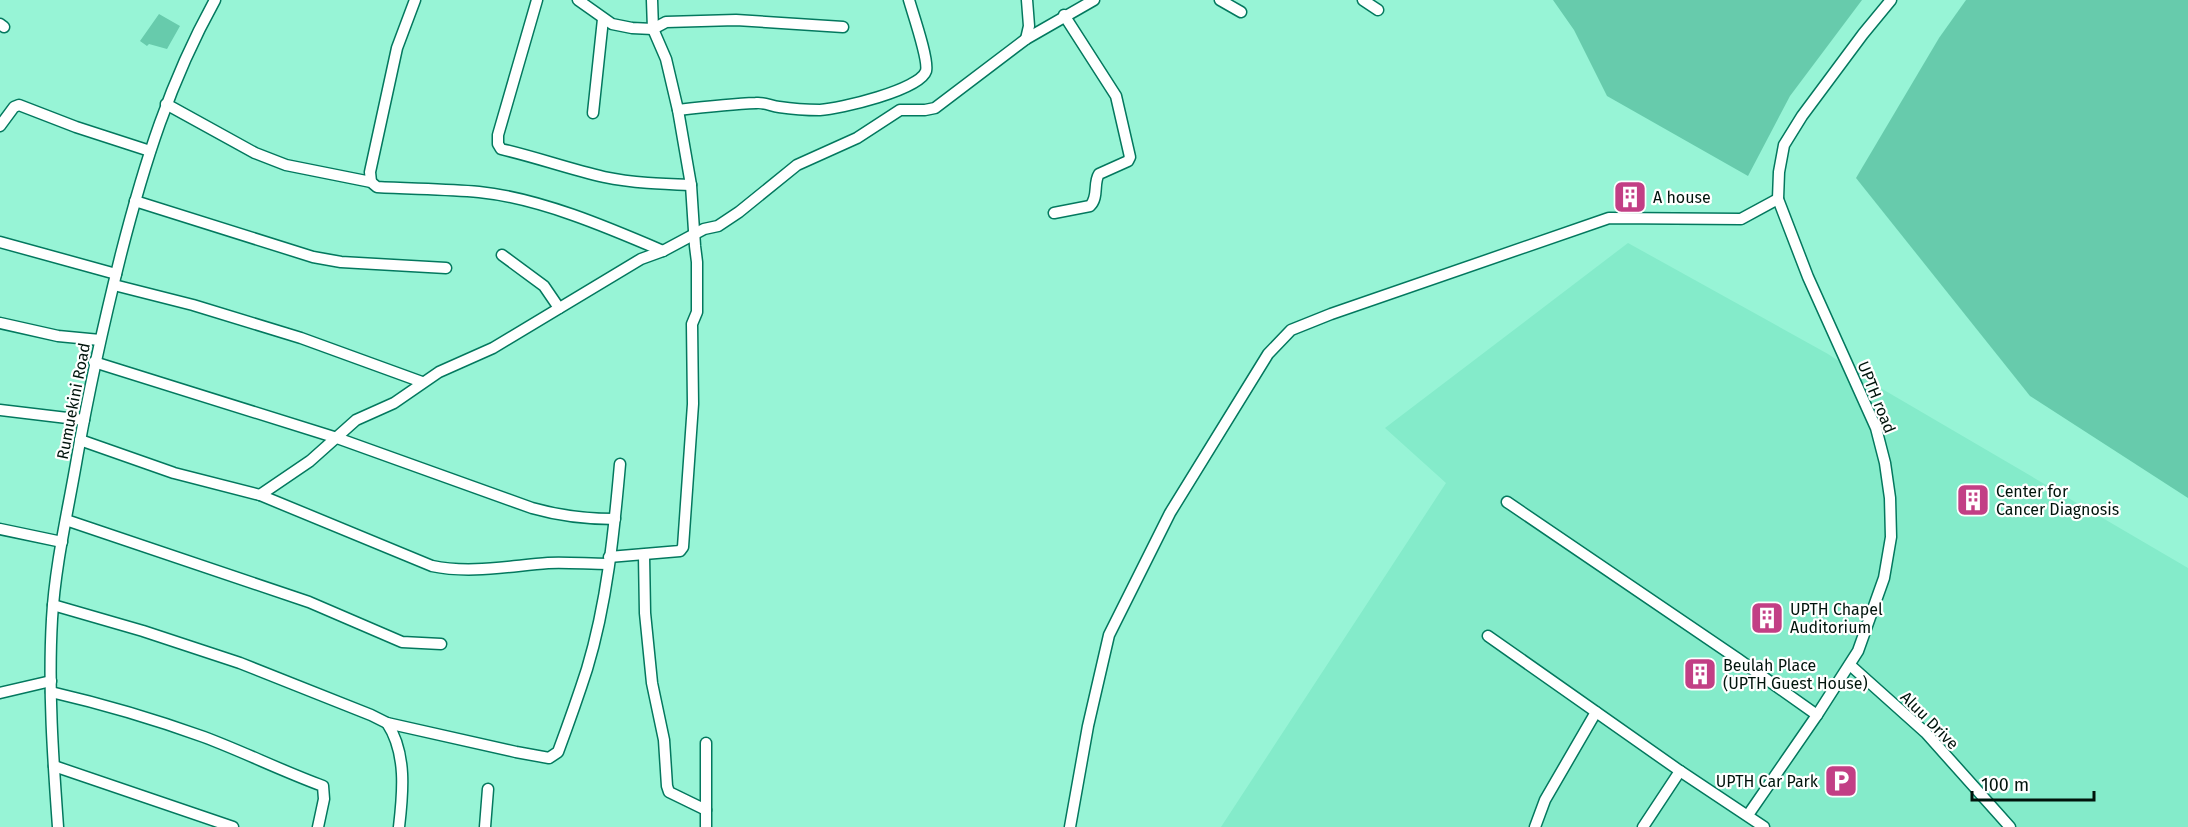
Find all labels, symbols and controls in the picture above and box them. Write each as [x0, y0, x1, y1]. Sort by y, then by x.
building icon: A house [1612, 179, 1648, 215]
place label: A house [1653, 188, 1711, 207]
street label: Rumuekini Road [53, 341, 94, 461]
street label: UPTH road [1853, 358, 1900, 436]
building icon: Center for Cancer Diagnosis [1955, 482, 1991, 518]
place label: Center for Cancer Diagnosis [1996, 482, 2119, 519]
building icon: UPTH Chapel Auditorium [1749, 600, 1785, 636]
place label: UPTH Chapel Auditorium [1790, 600, 1883, 637]
building icon: Beulah Place (UPTH Guest House) [1682, 656, 1718, 692]
place label: Beulah Place (UPTH Guest House) [1723, 656, 1868, 693]
street label: Aluu Drive [1897, 687, 1963, 753]
parking icon: UPTH Car Park [1823, 763, 1859, 799]
scale bar [1972, 764, 2094, 802]
place label: UPTH Car Park [1716, 772, 1819, 791]
text: 100 m [1981, 774, 2029, 796]

